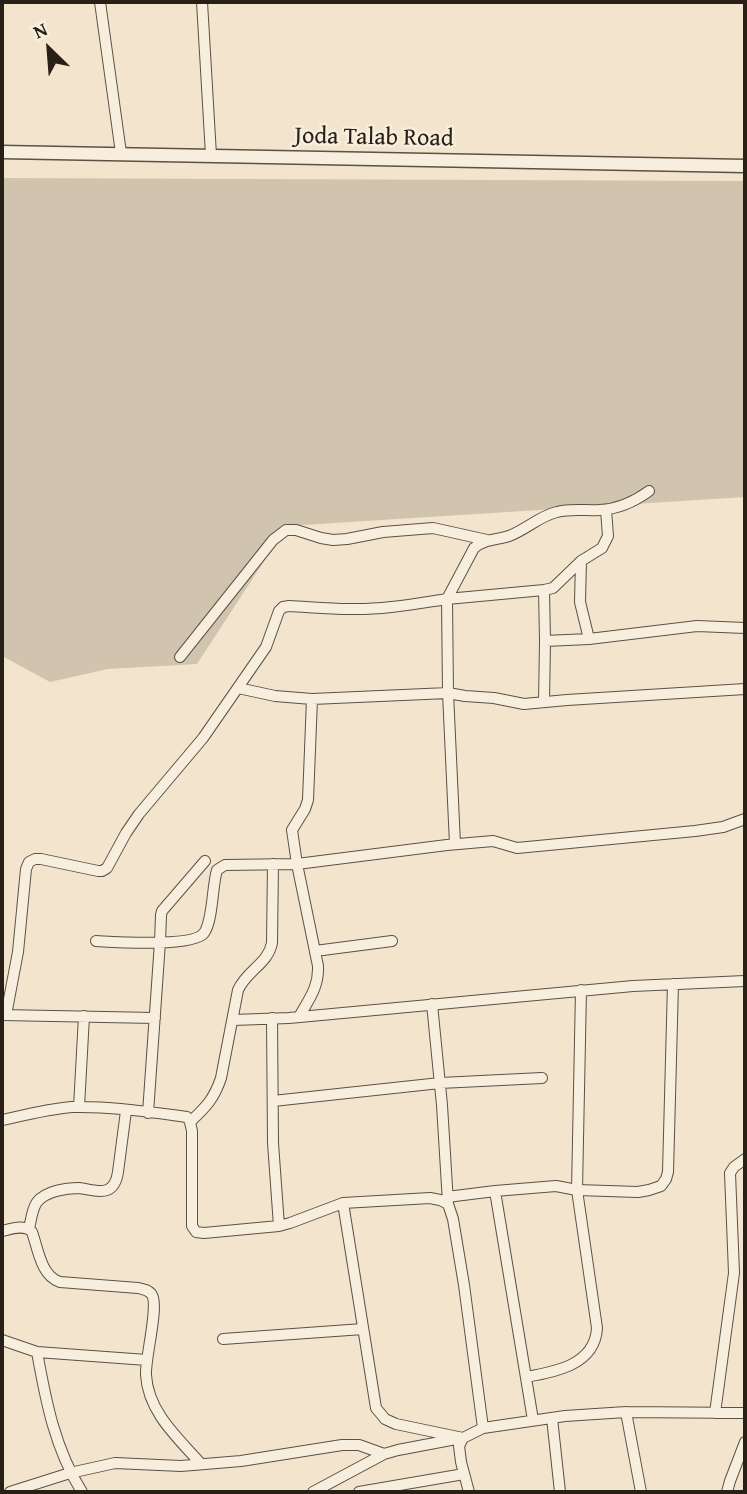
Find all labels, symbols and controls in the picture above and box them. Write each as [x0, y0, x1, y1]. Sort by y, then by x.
north arrow [14, 14, 84, 84]
text: N [28, 15, 52, 45]
street label: Joda Talab Road [294, 122, 454, 154]

